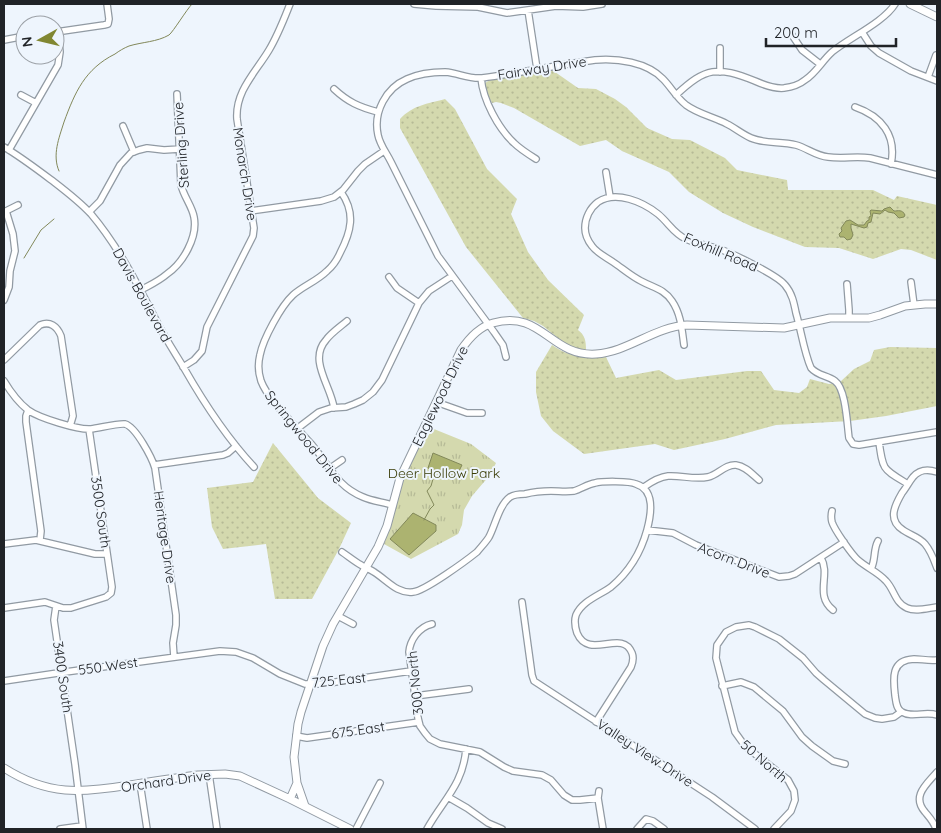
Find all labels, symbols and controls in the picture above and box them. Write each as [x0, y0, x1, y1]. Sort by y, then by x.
north arrow [15, 15, 65, 65]
scale bar [766, 15, 896, 47]
text: 200 m [774, 23, 818, 42]
text: N [17, 35, 37, 48]
street label: Fairway Drive [496, 52, 588, 84]
street label: Sterling Drive [169, 101, 193, 189]
street label: Monarch Drive [229, 126, 261, 222]
street label: Foxhill Road [681, 228, 761, 276]
street label: Davis Boulevard [109, 245, 175, 345]
street label: Eaglewood Drive [408, 343, 472, 449]
street label: Springwood Drive [261, 387, 347, 487]
park label: Deer Hollow Park [388, 464, 500, 482]
street label: 3500 South [87, 475, 115, 549]
street label: Heritage Drive [150, 489, 180, 585]
street label: Acorn Drive [695, 538, 773, 582]
street label: 3400 South [49, 640, 77, 714]
street label: 300 North [403, 650, 427, 716]
street label: 550 West [77, 653, 139, 679]
street label: 725 East [311, 668, 367, 692]
street label: Valley View Drive [593, 715, 697, 791]
street label: 675 East [330, 717, 386, 743]
street label: 50 North [737, 736, 791, 786]
street label: Orchard Drive [120, 766, 212, 796]

